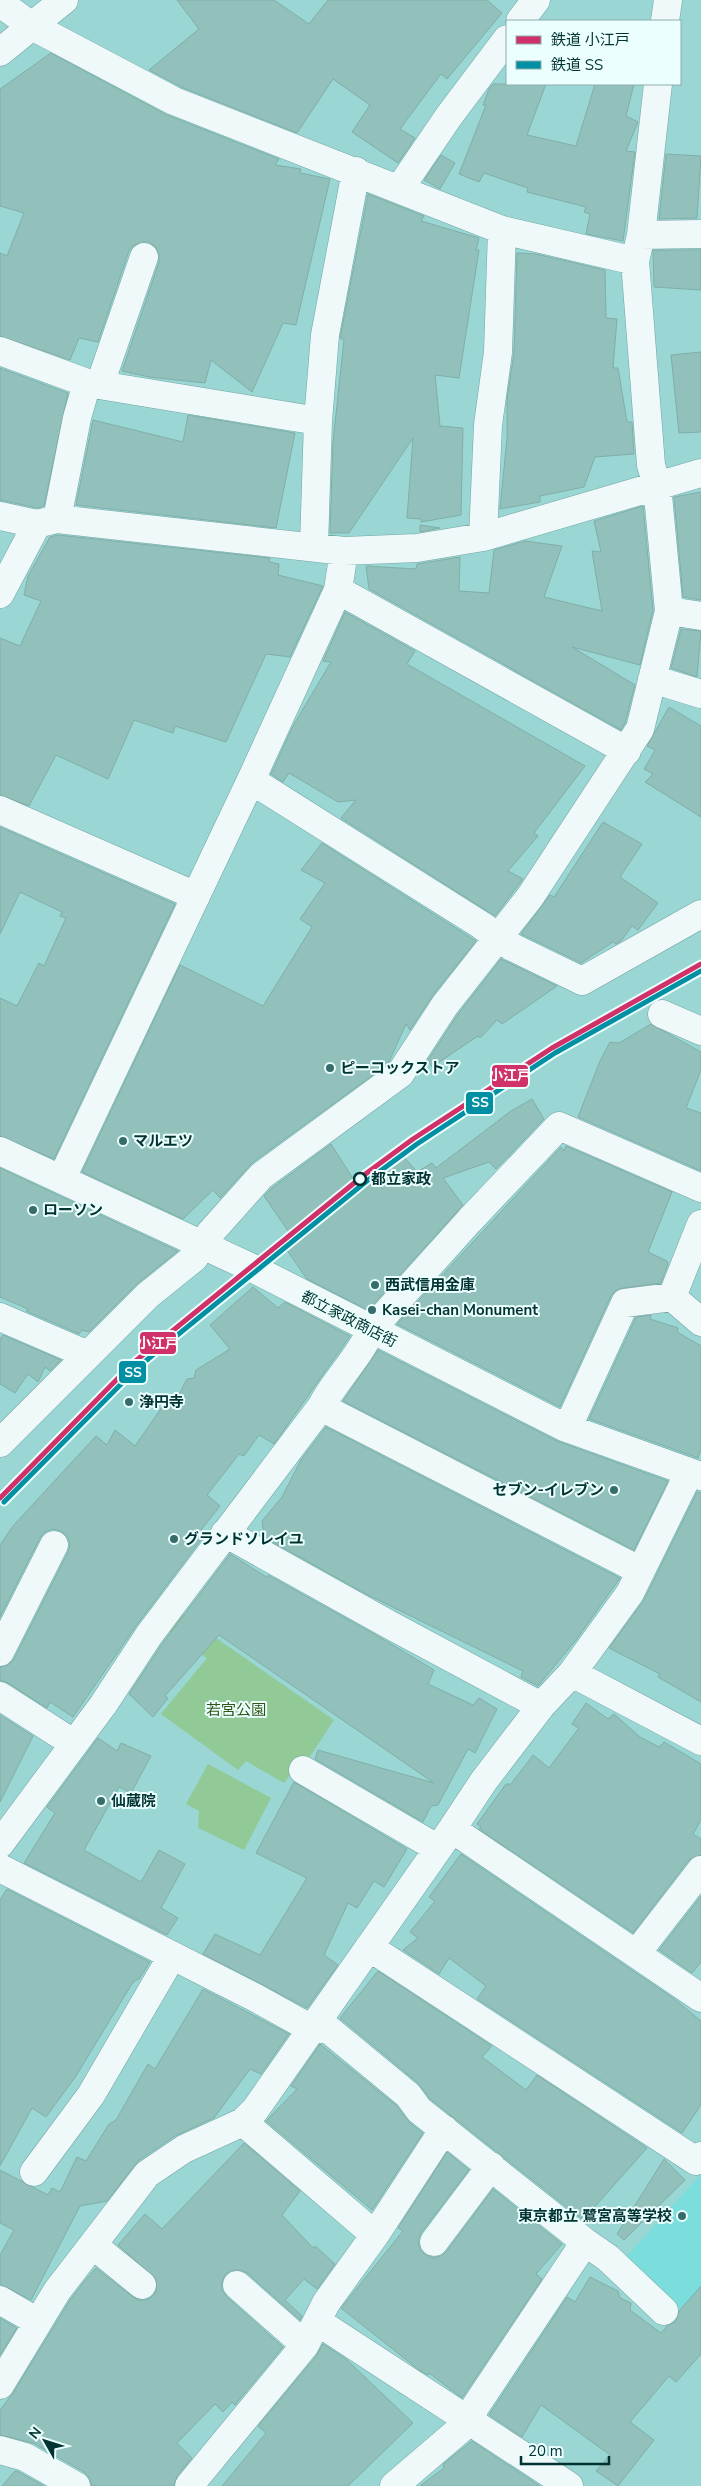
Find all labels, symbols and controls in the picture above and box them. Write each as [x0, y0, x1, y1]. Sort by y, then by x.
legend [506, 20, 681, 85]
text: 鉄道 小江戸 [551, 30, 630, 50]
text: 鉄道 SS [551, 55, 603, 75]
place label: ピーコックストア [340, 1058, 460, 1078]
marker: ピーコックストア [324, 1062, 336, 1074]
line badge: 小江戸 [491, 1064, 529, 1088]
text: 小江戸 [489, 1066, 531, 1085]
line badge: SS [465, 1091, 494, 1115]
text: SS [471, 1093, 489, 1112]
place label: マルエツ [133, 1131, 193, 1151]
marker: マルエツ [117, 1135, 129, 1147]
place label: 都立家政 [371, 1169, 431, 1189]
marker: 都立家政 [353, 1172, 367, 1186]
place label: ローソン [43, 1200, 103, 1220]
marker: ローソン [27, 1204, 39, 1216]
place label: 西武信用金庫 [385, 1275, 475, 1295]
marker: 西武信用金庫 [369, 1279, 381, 1291]
street label: 都立家政商店街 [298, 1286, 400, 1352]
place label: Kasei-chan Monument [382, 1300, 538, 1320]
marker: Kasei-chan Monument [366, 1304, 378, 1316]
line badge: 小江戸 [139, 1331, 177, 1355]
text: 小江戸 [137, 1334, 179, 1353]
line badge: SS [118, 1360, 147, 1384]
text: SS [124, 1363, 142, 1382]
place label: 浄円寺 [139, 1392, 184, 1412]
marker: 浄円寺 [123, 1396, 135, 1408]
place label: セブン-イレブン [492, 1480, 604, 1500]
marker: セブン-イレブン [608, 1484, 620, 1496]
place label: グランドソレイユ [184, 1529, 304, 1549]
marker: グランドソレイユ [168, 1533, 180, 1545]
park label: 若宮公園 [206, 1700, 266, 1720]
place label: 仙蔵院 [111, 1791, 156, 1811]
marker: 仙蔵院 [95, 1795, 107, 1807]
place label: 東京都立 鷺宮高等学校 [518, 2206, 672, 2226]
marker: 東京都立 鷺宮高等学校 [676, 2210, 688, 2222]
north arrow [20, 2416, 70, 2466]
text: N [25, 2423, 46, 2443]
scale bar [521, 2434, 608, 2466]
text: 20 m [528, 2441, 563, 2461]

